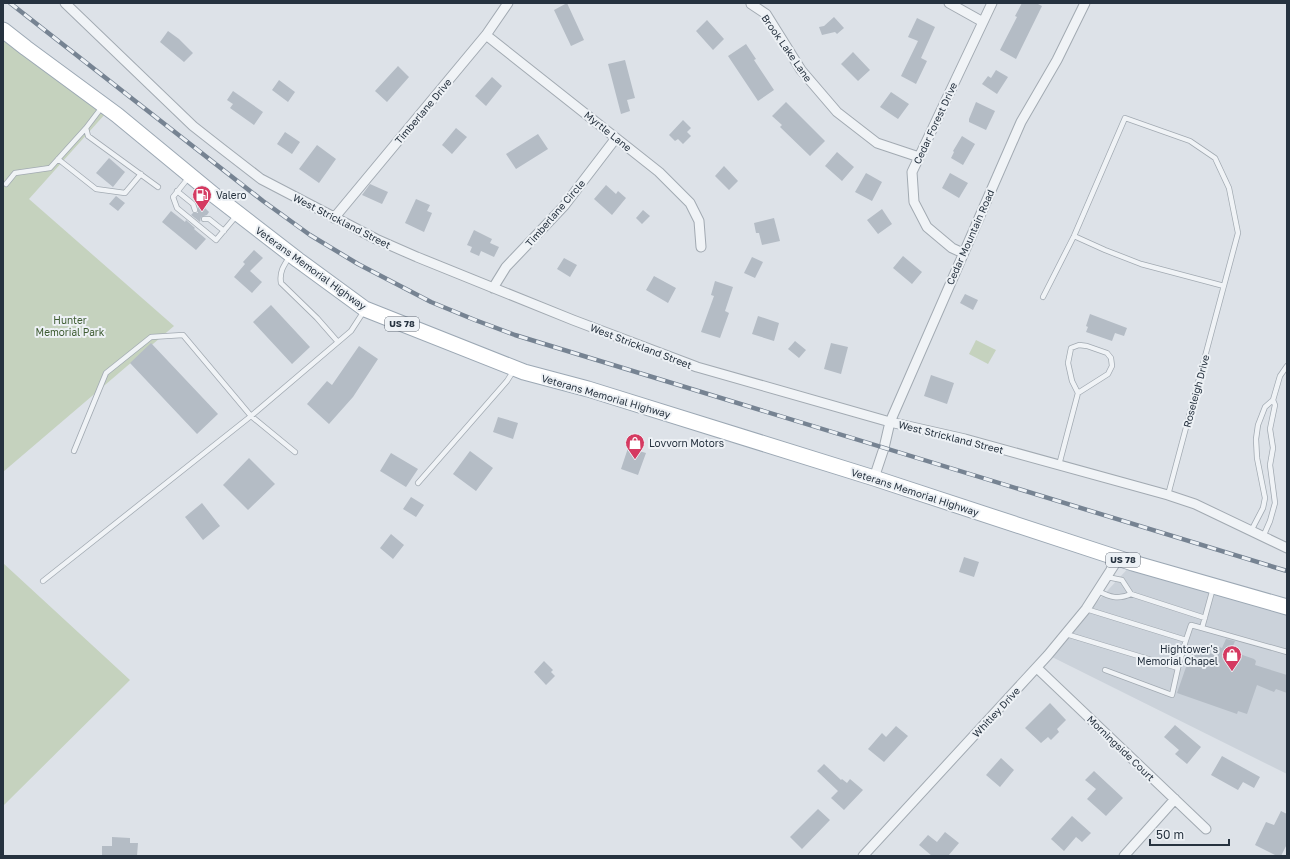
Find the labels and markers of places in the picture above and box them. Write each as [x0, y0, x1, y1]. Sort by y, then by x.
fuel station icon: Valero [191, 184, 213, 212]
place label: Valero [216, 189, 246, 201]
shop icon: Lovvorn Motors [624, 432, 646, 460]
place label: Lovvorn Motors [649, 437, 724, 449]
place label: Hightower's Memorial Chapel [1137, 643, 1218, 667]
shop icon: Hightower's Memorial Chapel [1221, 644, 1243, 672]

